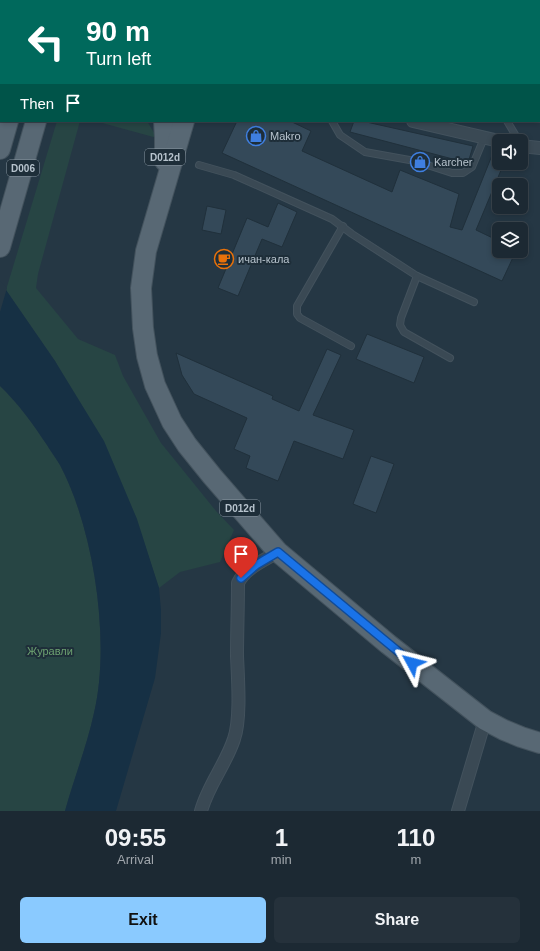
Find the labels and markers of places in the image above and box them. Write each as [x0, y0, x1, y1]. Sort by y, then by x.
shop icon: Makro [245, 125, 267, 147]
place label: Makro [270, 130, 301, 142]
shop icon: Karcher [409, 151, 431, 173]
place label: Karcher [434, 156, 473, 168]
cafe icon: ичан-кала [213, 248, 235, 270]
place label: ичан-кала [238, 253, 290, 265]
pin [224, 537, 258, 578]

